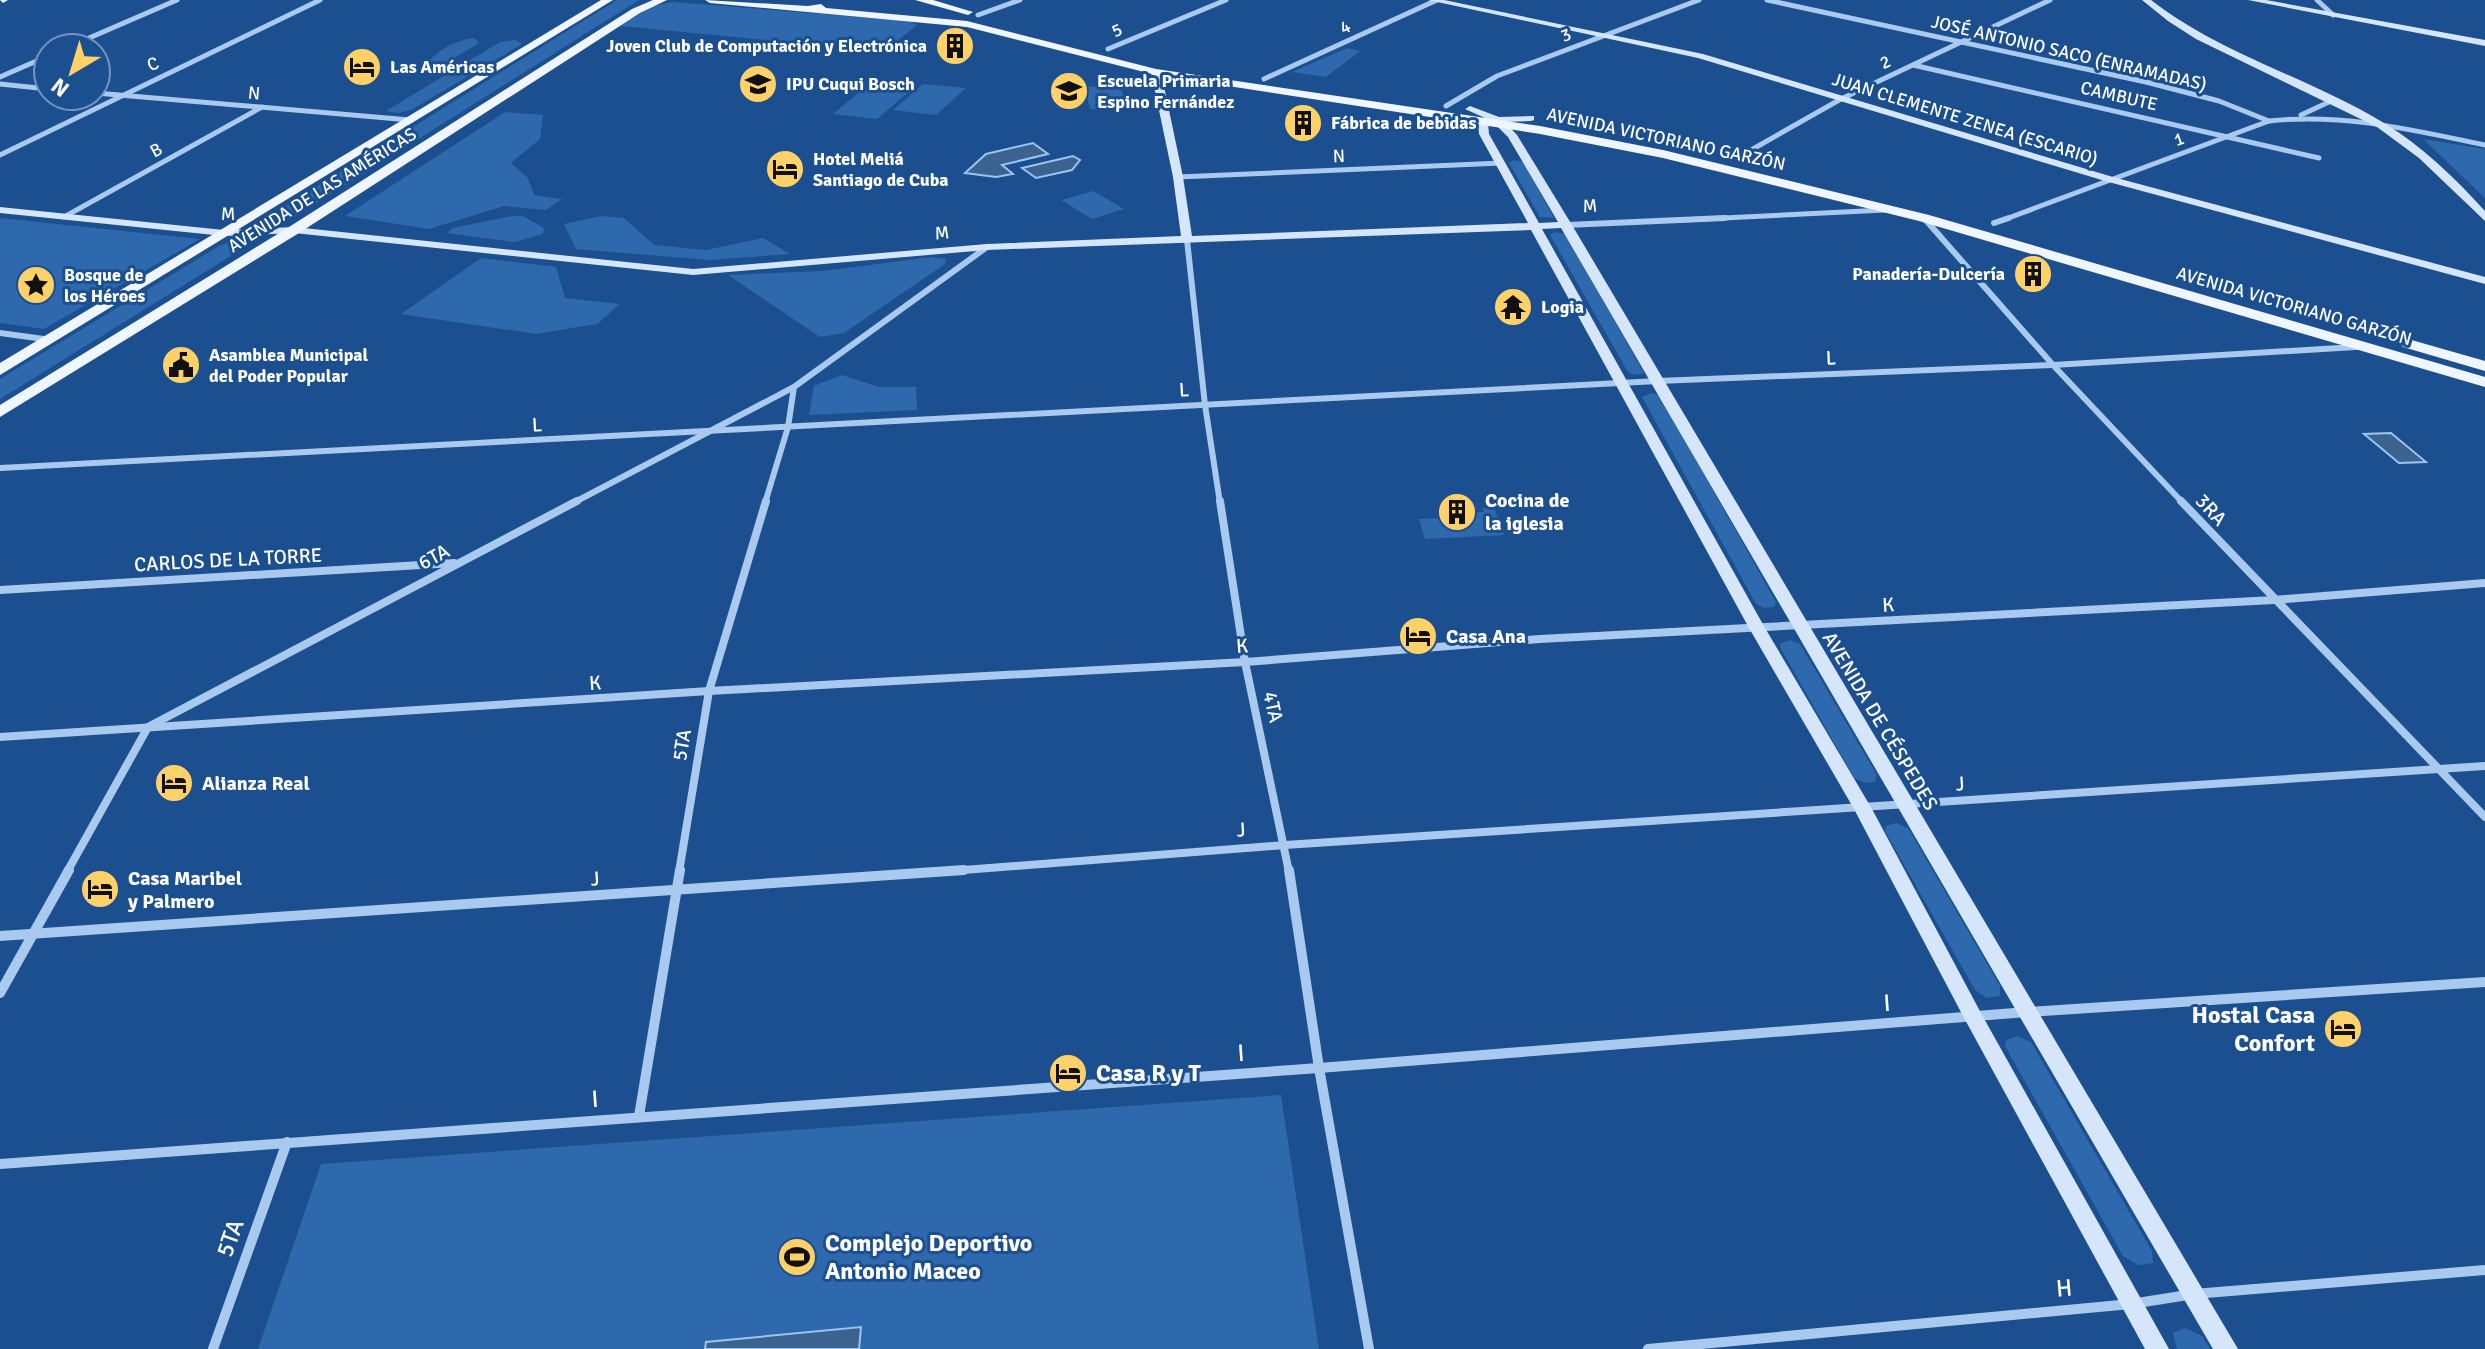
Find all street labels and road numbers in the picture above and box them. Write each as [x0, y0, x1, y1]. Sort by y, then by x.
street label: JOSÉ ANTONIO SACO (ENRAMADAS) [1929, 11, 2209, 95]
street label: 4 [1336, 15, 1354, 39]
street label: 5 [1108, 18, 1126, 42]
street label: 3 [1558, 23, 1574, 47]
street label: 2 [1876, 50, 1894, 74]
street label: C [143, 52, 163, 76]
street label: JUAN CLEMENTE ZENEA (ESCARIO) [1829, 68, 2101, 170]
street label: CAMBUTE [2078, 76, 2160, 116]
street label: N [247, 82, 261, 104]
street label: AVENIDA VICTORIANO GARZÓN [1545, 103, 1787, 175]
street label: AVENIDA DE LAS AMÉRICAS [224, 123, 420, 257]
street label: 1 [2171, 127, 2187, 151]
street label: B [146, 138, 166, 162]
street label: N [1333, 145, 1345, 167]
street label: M [1582, 195, 1598, 217]
street label: M [221, 203, 235, 225]
street label: M [934, 221, 950, 245]
street label: AVENIDA VICTORIANO GARZÓN [2174, 262, 2414, 350]
street label: L [1825, 345, 1837, 371]
street label: L [1178, 377, 1190, 403]
street label: L [531, 412, 543, 438]
street label: 3RA [2190, 489, 2232, 531]
street label: 6TA [414, 539, 454, 575]
street label: CARLOS DE LA TORRE [133, 543, 323, 577]
street label: K [1881, 592, 1895, 618]
street label: AVENIDA DE CÉSPEDES [1817, 627, 1943, 815]
street label: K [1235, 633, 1249, 659]
street label: K [588, 670, 602, 696]
street label: 4TA [1257, 689, 1289, 725]
street label: 5TA [667, 727, 697, 763]
street label: J [1955, 771, 1965, 797]
street label: J [1236, 817, 1246, 843]
street label: J [590, 866, 600, 892]
street label: I [1882, 988, 1892, 1018]
street label: I [1236, 1038, 1246, 1068]
street label: I [590, 1084, 600, 1114]
street label: 5TA [209, 1215, 251, 1261]
street label: H [2055, 1272, 2073, 1304]

